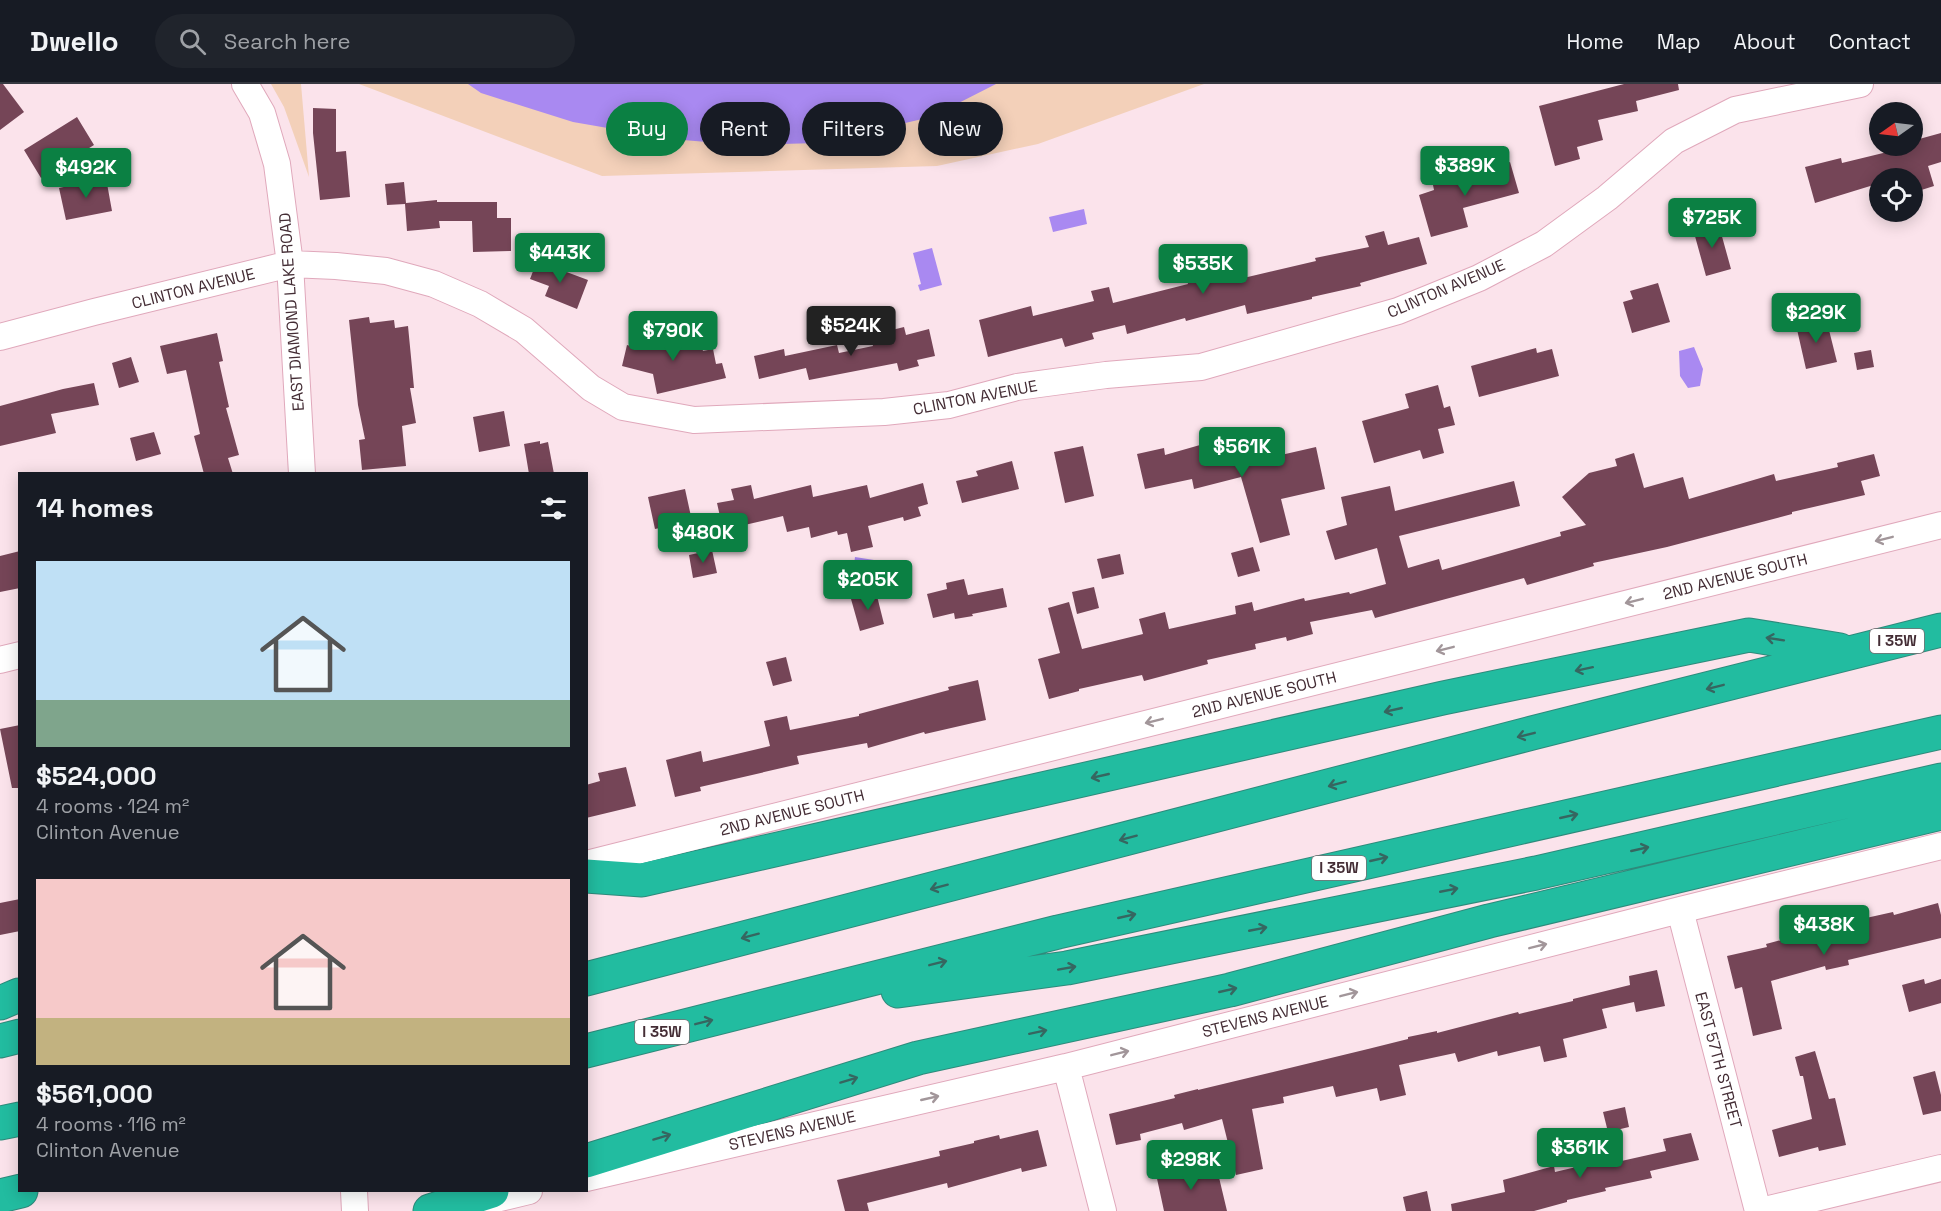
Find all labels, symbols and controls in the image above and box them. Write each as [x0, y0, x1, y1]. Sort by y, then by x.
search box [155, 14, 575, 68]
text: Dwello [30, 23, 119, 59]
icon: search [176, 25, 209, 58]
text: Search here [224, 27, 351, 55]
text: Home [1566, 28, 1624, 55]
text: Map [1657, 28, 1701, 55]
text: About [1734, 28, 1796, 55]
text: Contact [1829, 28, 1911, 55]
chip: Buy [606, 102, 688, 156]
chip: Rent [700, 102, 790, 156]
chip: Filters [802, 102, 906, 156]
chip: New [918, 102, 1003, 156]
north arrow [1869, 102, 1923, 156]
map controls [1869, 102, 1923, 222]
pin: $389K [1423, 146, 1507, 197]
pin: $492K [44, 148, 128, 199]
text: $389K [1434, 152, 1496, 178]
text: $492K [55, 154, 117, 180]
button: locate [1869, 168, 1923, 222]
pin: $725K [1670, 198, 1754, 249]
text: $725K [1682, 204, 1742, 230]
street label: EAST DIAMOND LAKE ROAD [274, 212, 309, 412]
pin: $443K [518, 233, 602, 284]
text: $443K [529, 239, 591, 265]
pin: $535K [1161, 244, 1245, 295]
text: $535K [1173, 250, 1233, 276]
street label: CLINTON AVENUE [1384, 254, 1508, 323]
street label: CLINTON AVENUE [129, 263, 257, 314]
pin: $229K [1774, 293, 1858, 344]
text: $229K [1786, 299, 1846, 325]
pin: $524K [809, 306, 893, 357]
pin: $790K [631, 311, 715, 362]
text: $524K [821, 312, 881, 338]
text: $790K [642, 317, 704, 343]
street label: CLINTON AVENUE [911, 375, 1039, 420]
pin: $561K [1200, 427, 1284, 478]
text: $561K [1213, 433, 1271, 459]
text: 14 homes [36, 491, 154, 525]
icon: filters [537, 492, 570, 525]
pin: $480K [661, 513, 745, 564]
text: $480K [672, 519, 734, 545]
one-way arrow [1875, 533, 1894, 545]
street label: 2ND AVENUE SOUTH [1661, 548, 1810, 605]
pin: $205K [826, 560, 910, 611]
text: $205K [837, 566, 899, 592]
one-way arrow [1625, 596, 1644, 608]
icon: home [249, 600, 357, 708]
road number: I 35W [1870, 629, 1924, 653]
one-way arrow [1765, 634, 1785, 645]
one-way arrow [1436, 643, 1455, 655]
one-way arrow [1574, 664, 1594, 675]
street label: 2ND AVENUE SOUTH [1190, 666, 1339, 723]
one-way arrow [1706, 681, 1725, 693]
one-way arrow [1384, 704, 1403, 716]
one-way arrow [1145, 716, 1164, 728]
one-way arrow [1517, 729, 1536, 741]
text: $524,000 [36, 759, 157, 793]
one-way arrow [1091, 771, 1111, 782]
one-way arrow [1328, 778, 1347, 790]
street label: 2ND AVENUE SOUTH [718, 784, 867, 841]
text: 4 rooms · 124 m² [36, 793, 189, 819]
one-way arrow [1559, 810, 1578, 822]
text: Clinton Avenue [36, 819, 180, 845]
one-way arrow [1118, 833, 1137, 844]
one-way arrow [1630, 843, 1649, 855]
one-way arrow [1369, 853, 1388, 865]
road number: I 35W [1312, 856, 1366, 880]
one-way arrow [930, 882, 949, 894]
one-way arrow [1439, 884, 1458, 895]
pin: $438K [1782, 905, 1866, 956]
one-way arrow [1117, 910, 1136, 922]
text: $438K [1793, 911, 1855, 937]
icon: home [249, 918, 357, 1026]
one-way arrow [1248, 923, 1267, 934]
one-way arrow [741, 931, 760, 943]
one-way arrow [1528, 940, 1547, 951]
one-way arrow [928, 956, 947, 968]
one-way arrow [1056, 962, 1076, 973]
one-way arrow [1218, 984, 1237, 995]
one-way arrow [1339, 988, 1358, 1000]
street label: EAST 57TH STREET [1690, 990, 1747, 1131]
street label: STEVENS AVENUE [1200, 991, 1330, 1042]
one-way arrow [695, 1015, 714, 1027]
road number: I 35W [635, 1020, 689, 1044]
one-way arrow [1027, 1026, 1047, 1037]
one-way arrow [1110, 1047, 1129, 1059]
one-way arrow [839, 1073, 858, 1084]
text: $561,000 [36, 1077, 153, 1111]
one-way arrow [920, 1092, 939, 1104]
street label: STEVENS AVENUE [727, 1106, 858, 1155]
text: 4 rooms · 116 m² [36, 1111, 186, 1137]
pin: $361K [1538, 1128, 1622, 1179]
one-way arrow [652, 1131, 671, 1142]
text: $361K [1551, 1134, 1609, 1160]
text: Clinton Avenue [36, 1137, 180, 1163]
pin: $298K [1149, 1140, 1233, 1191]
text: $298K [1161, 1146, 1221, 1172]

